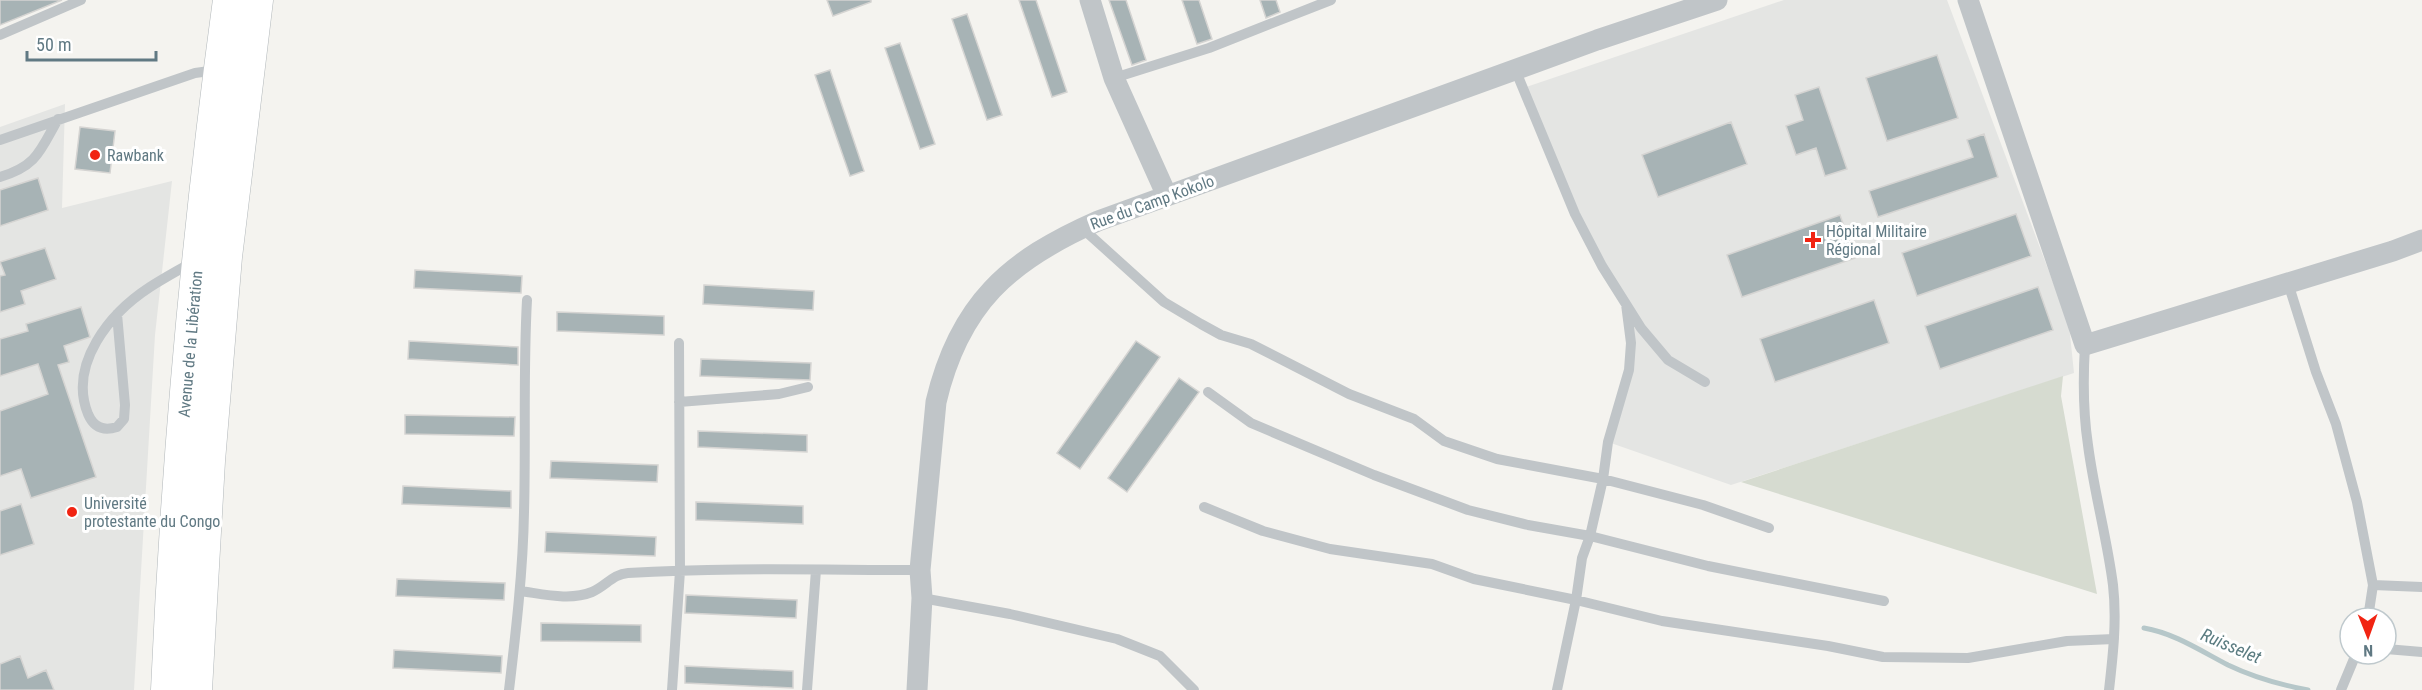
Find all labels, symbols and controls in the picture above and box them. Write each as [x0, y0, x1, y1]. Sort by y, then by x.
scale bar [27, 24, 156, 62]
text: 50 m [36, 34, 71, 55]
place label: Rawbank [107, 146, 165, 165]
marker: Rawbank [88, 148, 102, 162]
street label: Rue du Camp Kokolo [1088, 171, 1217, 234]
place label: Hôpital Militaire Régional [1826, 222, 1927, 259]
marker: Hôpital Militaire Régional [1804, 231, 1822, 249]
street label: Avenue de la Libération [175, 270, 206, 418]
place label: Université protestante du Congo [84, 494, 220, 531]
marker: Université protestante du Congo [65, 505, 79, 519]
north arrow [2338, 606, 2398, 666]
water label: Ruisselet [2198, 624, 2265, 668]
text: N [2363, 641, 2373, 660]

